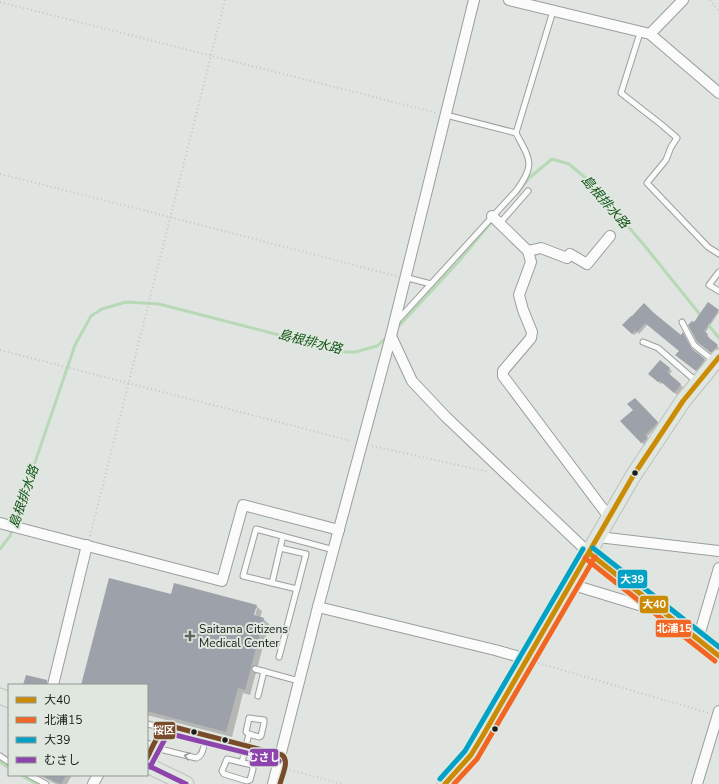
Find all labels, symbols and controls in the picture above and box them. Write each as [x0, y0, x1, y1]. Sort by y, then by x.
water label: 島根排水路 [577, 172, 634, 233]
water label: 島根排水路 [276, 325, 345, 359]
water label: 島根排水路 [5, 462, 43, 531]
unlabelled marker [630, 468, 640, 478]
line badge: 大39 [617, 569, 648, 589]
text: 大39 [620, 572, 644, 587]
line badge: 大40 [639, 595, 669, 614]
text: 大40 [642, 597, 666, 612]
line badge: 北浦15 [655, 619, 692, 638]
place label: Saitama Citizens Medical Center [199, 621, 288, 651]
text: 北浦15 [656, 621, 692, 636]
marker: Saitama Citizens Medical Center [184, 630, 196, 642]
legend [8, 684, 148, 776]
text: 大40 [44, 692, 70, 708]
text: 北浦15 [44, 712, 82, 728]
line badge: 桜区 [153, 721, 176, 740]
text: 桜区 [153, 723, 175, 738]
unlabelled marker [490, 724, 500, 734]
unlabelled marker [189, 727, 199, 737]
text: 大39 [44, 732, 70, 748]
unlabelled marker [220, 735, 230, 745]
line badge: むさし [249, 748, 279, 767]
text: むさし [248, 750, 281, 765]
text: むさし [44, 752, 80, 768]
one-way arrow [184, 752, 191, 760]

